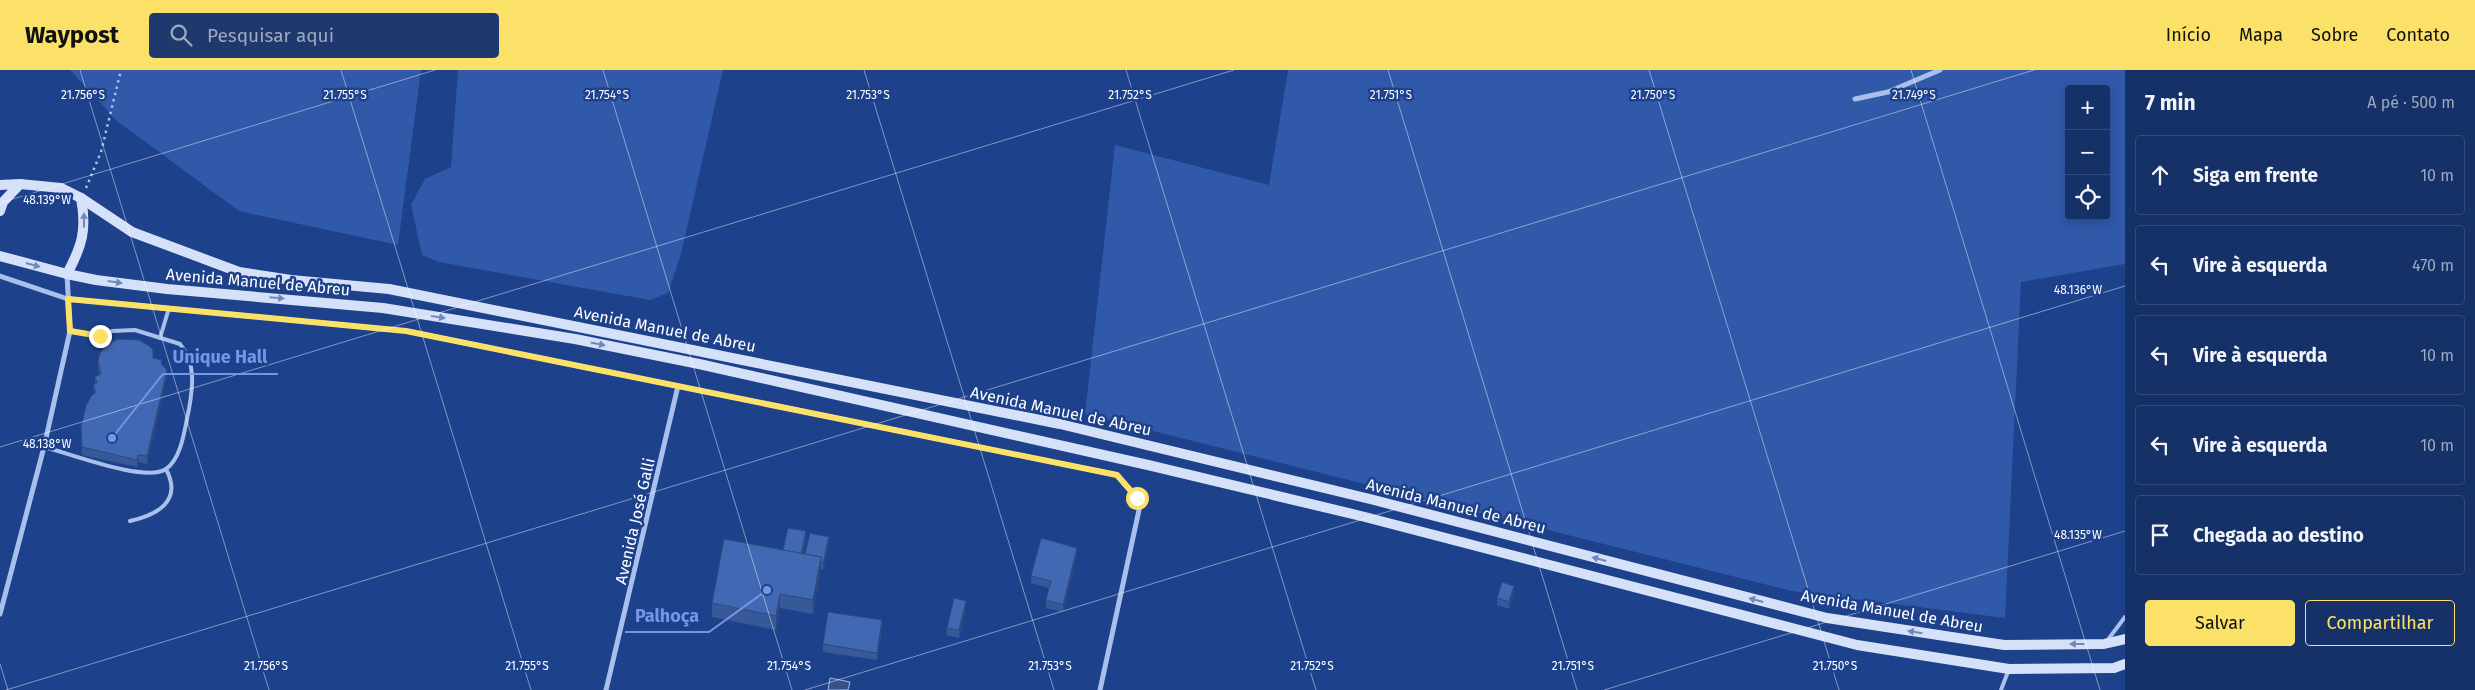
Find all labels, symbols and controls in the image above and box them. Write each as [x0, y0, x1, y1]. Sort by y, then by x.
search box [149, 13, 499, 58]
text: Waypost [25, 21, 119, 49]
icon: search [167, 21, 195, 49]
text: Pesquisar aqui [207, 24, 334, 47]
text: Início [2166, 24, 2211, 46]
text: Mapa [2239, 24, 2283, 46]
text: Sobre [2311, 24, 2358, 46]
text: Contato [2386, 24, 2450, 46]
map controls [2065, 85, 2110, 220]
button: + [2065, 85, 2110, 130]
text: 21.756°S [61, 88, 105, 102]
text: 21.755°S [323, 88, 367, 102]
text: 21.754°S [585, 88, 629, 102]
text: 21.753°S [846, 88, 890, 102]
text: 21.752°S [1108, 88, 1152, 102]
text: 21.751°S [1370, 88, 1413, 102]
text: 21.750°S [1631, 88, 1676, 102]
text: 21.749°S [1892, 88, 1936, 102]
text: 7 min [2145, 90, 2196, 116]
text: A pé · 500 m [2367, 93, 2455, 112]
button: − [2065, 130, 2110, 175]
icon: ahead [2146, 161, 2174, 189]
text: Siga em frente [2193, 164, 2318, 187]
text: 10 m [2420, 166, 2454, 185]
button: locate [2065, 175, 2110, 220]
text: 48.139°W [23, 193, 71, 207]
one-way arrow [80, 212, 88, 228]
icon: left [2146, 251, 2174, 279]
text: Vire à esquerda [2193, 254, 2327, 277]
text: 470 m [2412, 256, 2454, 275]
one-way arrow [26, 262, 41, 270]
street label: Avenida Manuel de Abreu [165, 264, 351, 300]
one-way arrow [107, 278, 123, 286]
text: 48.136°W [2054, 283, 2102, 297]
one-way arrow [269, 295, 285, 303]
street label: Avenida Manuel de Abreu [573, 302, 757, 356]
one-way arrow [431, 313, 447, 321]
route end [89, 325, 112, 348]
one-way arrow [591, 340, 607, 348]
callout: Unique Hall [163, 341, 278, 374]
icon: left [2146, 341, 2174, 369]
text: Vire à esquerda [2193, 344, 2327, 367]
text: Unique Hall [173, 346, 268, 368]
text: 10 m [2420, 346, 2454, 365]
street label: Avenida Manuel de Abreu [969, 383, 1153, 439]
icon: left [2146, 431, 2174, 459]
text: Vire à esquerda [2193, 434, 2327, 457]
text: 10 m [2420, 436, 2454, 455]
text: 48.138°W [23, 437, 71, 451]
street label: Avenida José Galli [611, 456, 659, 586]
street label: Avenida Manuel de Abreu [1364, 474, 1548, 538]
route start [1126, 487, 1149, 510]
icon: arrive [2146, 521, 2174, 549]
text: Chegada ao destino [2193, 524, 2364, 547]
text: 48.135°W [2054, 528, 2102, 542]
one-way arrow [1591, 555, 1607, 563]
street label: Avenida Manuel de Abreu [1799, 586, 1985, 636]
one-way arrow [1749, 596, 1764, 604]
callout: Palhoça [625, 599, 709, 632]
button: Salvar [2145, 600, 2295, 646]
button: Compartilhar [2305, 600, 2455, 646]
text: Palhoça [635, 605, 699, 627]
one-way arrow [1907, 627, 1923, 635]
one-way arrow [2069, 640, 2085, 648]
text: 21.756°S [244, 659, 288, 673]
text: 21.755°S [505, 659, 549, 673]
text: 21.754°S [767, 659, 811, 673]
text: 21.753°S [1028, 659, 1072, 673]
text: 21.752°S [1290, 659, 1334, 673]
text: 21.751°S [1552, 659, 1595, 673]
text: 21.750°S [1813, 659, 1858, 673]

